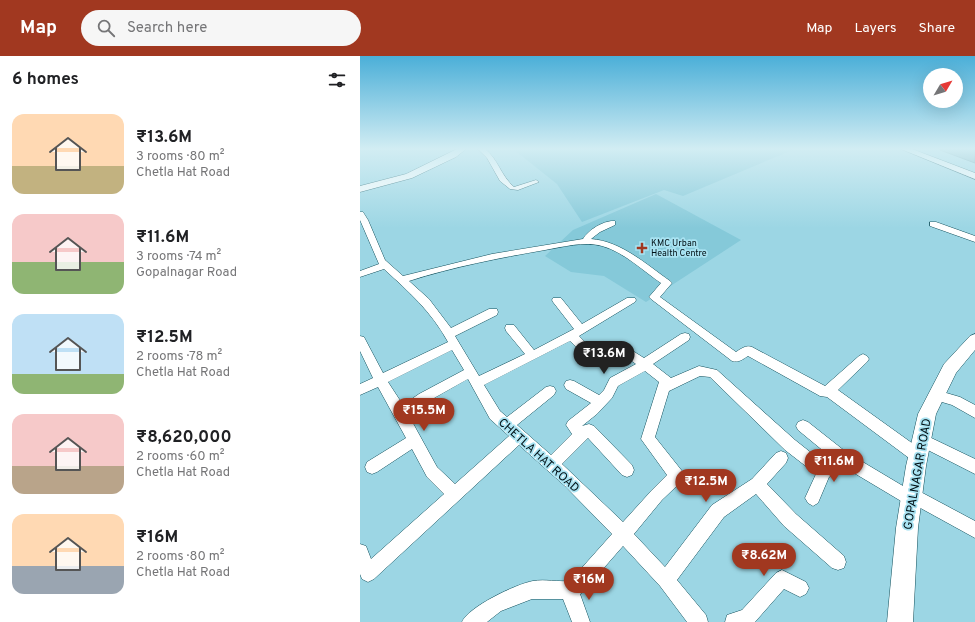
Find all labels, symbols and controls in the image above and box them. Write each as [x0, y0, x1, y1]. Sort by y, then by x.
search box [81, 10, 361, 46]
text: Map [20, 16, 57, 40]
icon: search [95, 17, 117, 39]
text: Search here [127, 19, 207, 38]
text: Map [806, 20, 832, 37]
text: Layers [854, 20, 896, 37]
text: Share [918, 20, 955, 37]
north arrow [923, 68, 963, 108]
map controls [923, 68, 963, 108]
text: 6 homes [12, 69, 79, 91]
icon: filters [326, 69, 348, 91]
text: ₹13.6M [136, 127, 192, 149]
icon: home [44, 130, 92, 178]
text: 3 rooms · 80 m² [136, 149, 224, 165]
text: Chetla Hat Road [136, 165, 230, 181]
text: ₹11.6M [136, 227, 189, 249]
icon: home [44, 230, 92, 278]
place label: KMC Urban Health Centre [651, 238, 707, 259]
marker: KMC Urban Health Centre [636, 242, 648, 254]
text: 3 rooms · 74 m² [136, 249, 221, 265]
text: Gopalnagar Road [136, 265, 237, 281]
text: ₹12.5M [136, 327, 193, 349]
icon: home [44, 330, 92, 378]
pin: ₹13.6M [571, 341, 637, 375]
text: ₹13.6M [583, 346, 625, 362]
text: 2 rooms · 78 m² [136, 349, 222, 365]
text: Chetla Hat Road [136, 365, 230, 381]
pin: ₹15.5M [391, 398, 457, 432]
text: ₹15.5M [402, 403, 446, 419]
street label: CHETLA HAT ROAD [494, 415, 582, 497]
street label: GOPALNAGAR ROAD [900, 417, 936, 531]
text: ₹8,620,000 [136, 427, 232, 449]
icon: home [44, 430, 92, 478]
text: 2 rooms · 60 m² [136, 449, 225, 465]
pin: ₹11.6M [801, 449, 867, 483]
text: ₹11.6M [814, 454, 854, 470]
text: Chetla Hat Road [136, 465, 230, 481]
pin: ₹12.5M [673, 469, 739, 503]
text: ₹12.5M [684, 474, 728, 490]
text: ₹16M [136, 527, 178, 549]
icon: home [44, 530, 92, 578]
pin: ₹8.62M [731, 543, 797, 577]
text: ₹8.62M [741, 548, 787, 564]
text: 2 rooms · 80 m² [136, 549, 225, 565]
text: Chetla Hat Road [136, 565, 230, 581]
pin: ₹16M [565, 567, 613, 601]
text: ₹16M [573, 572, 605, 588]

